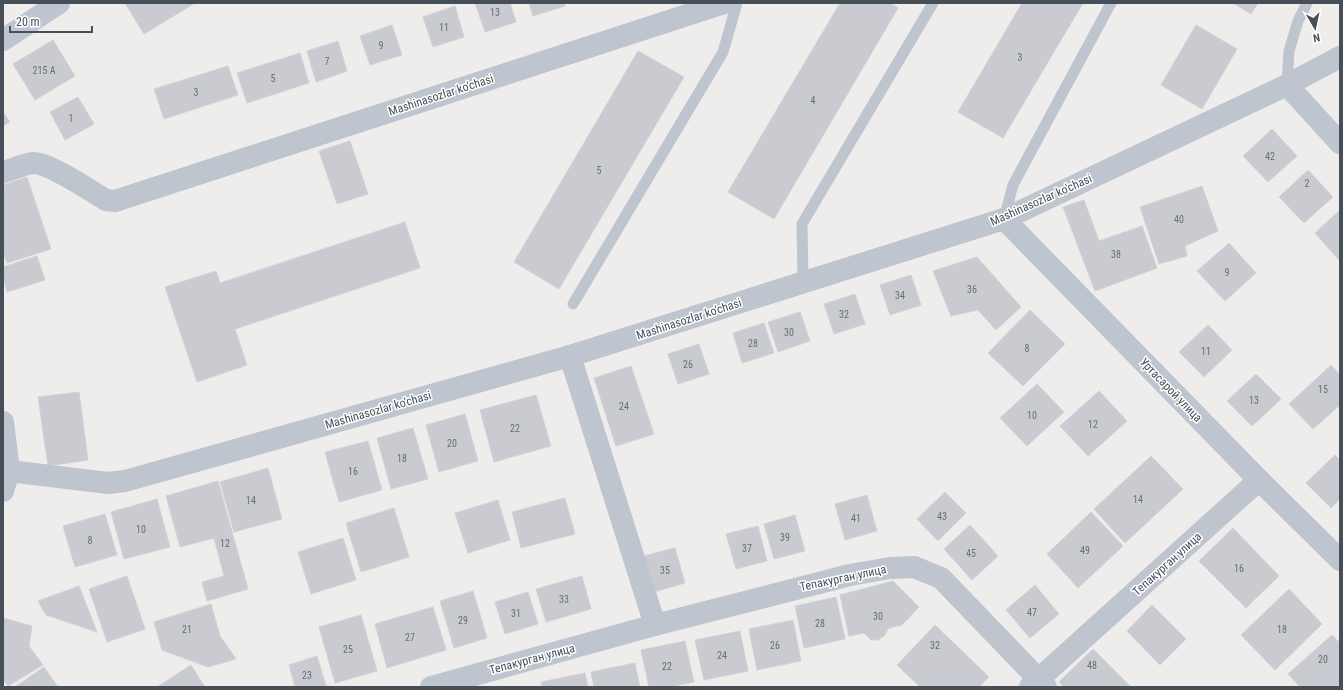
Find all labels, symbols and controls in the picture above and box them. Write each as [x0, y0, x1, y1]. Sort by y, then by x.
house number: 13 [490, 7, 500, 18]
scale bar [10, 8, 92, 34]
north arrow [1295, 8, 1335, 48]
text: 20 m [16, 15, 40, 29]
house number: 11 [439, 22, 449, 33]
text: N [1312, 30, 1321, 44]
house number: 9 [379, 40, 384, 51]
house number: 3 [1018, 52, 1023, 63]
house number: 7 [325, 56, 330, 67]
house number: 215 А [33, 65, 56, 76]
street label: Mashinasozlar ko'chasi [387, 71, 495, 119]
house number: 5 [271, 73, 276, 84]
house number: 3 [194, 87, 199, 98]
house number: 4 [811, 95, 816, 106]
house number: 1 [69, 113, 73, 124]
house number: 42 [1265, 151, 1275, 162]
house number: 5 [597, 165, 602, 176]
street label: Mashinasozlar ko'chasi [988, 171, 1094, 229]
house number: 2 [1305, 178, 1310, 189]
house number: 40 [1174, 214, 1184, 225]
house number: 38 [1111, 249, 1121, 260]
house number: 9 [1225, 267, 1230, 278]
house number: 36 [967, 284, 977, 295]
house number: 34 [895, 290, 905, 301]
street label: Mashinasozlar ko'chasi [635, 295, 743, 343]
house number: 32 [839, 309, 849, 320]
house number: 30 [784, 327, 794, 338]
house number: 28 [748, 338, 758, 349]
house number: 8 [1025, 343, 1030, 354]
house number: 11 [1201, 346, 1211, 357]
street label: Уртасарой улица [1137, 355, 1205, 425]
house number: 26 [683, 359, 693, 370]
house number: 15 [1318, 384, 1328, 395]
street label: Mashinasozlar ko'chasi [323, 388, 433, 432]
house number: 13 [1249, 395, 1259, 406]
house number: 24 [619, 401, 629, 412]
house number: 10 [1027, 410, 1037, 421]
house number: 12 [1088, 419, 1098, 430]
house number: 22 [510, 423, 520, 434]
house number: 20 [447, 438, 457, 449]
house number: 18 [397, 453, 407, 464]
house number: 16 [348, 466, 358, 477]
house number: 14 [1133, 494, 1143, 505]
house number: 14 [246, 495, 256, 506]
house number: 43 [937, 511, 947, 522]
house number: 41 [851, 513, 861, 524]
house number: 10 [136, 524, 146, 535]
street label: Тепакурган улица [1130, 529, 1205, 599]
house number: 39 [780, 532, 790, 543]
house number: 8 [88, 535, 93, 546]
house number: 12 [220, 538, 230, 549]
house number: 37 [742, 543, 752, 554]
house number: 49 [1080, 545, 1090, 556]
house number: 45 [966, 548, 976, 559]
street label: Тепакурган улица [799, 562, 888, 594]
house number: 16 [1234, 563, 1244, 574]
house number: 35 [660, 565, 670, 576]
house number: 33 [559, 594, 569, 605]
house number: 47 [1027, 607, 1037, 618]
house number: 31 [511, 608, 521, 619]
house number: 30 [873, 611, 883, 622]
house number: 29 [458, 615, 468, 626]
house number: 28 [815, 618, 825, 629]
house number: 21 [182, 624, 192, 635]
house number: 18 [1277, 624, 1287, 635]
house number: 27 [405, 632, 415, 643]
house number: 26 [770, 640, 780, 651]
house number: 32 [930, 640, 940, 651]
street label: Тепакурган улица [488, 641, 577, 677]
house number: 25 [343, 644, 353, 655]
house number: 24 [717, 650, 727, 661]
house number: 20 [1318, 654, 1328, 665]
house number: 48 [1087, 660, 1097, 671]
house number: 22 [662, 661, 672, 672]
house number: 23 [302, 670, 312, 681]

